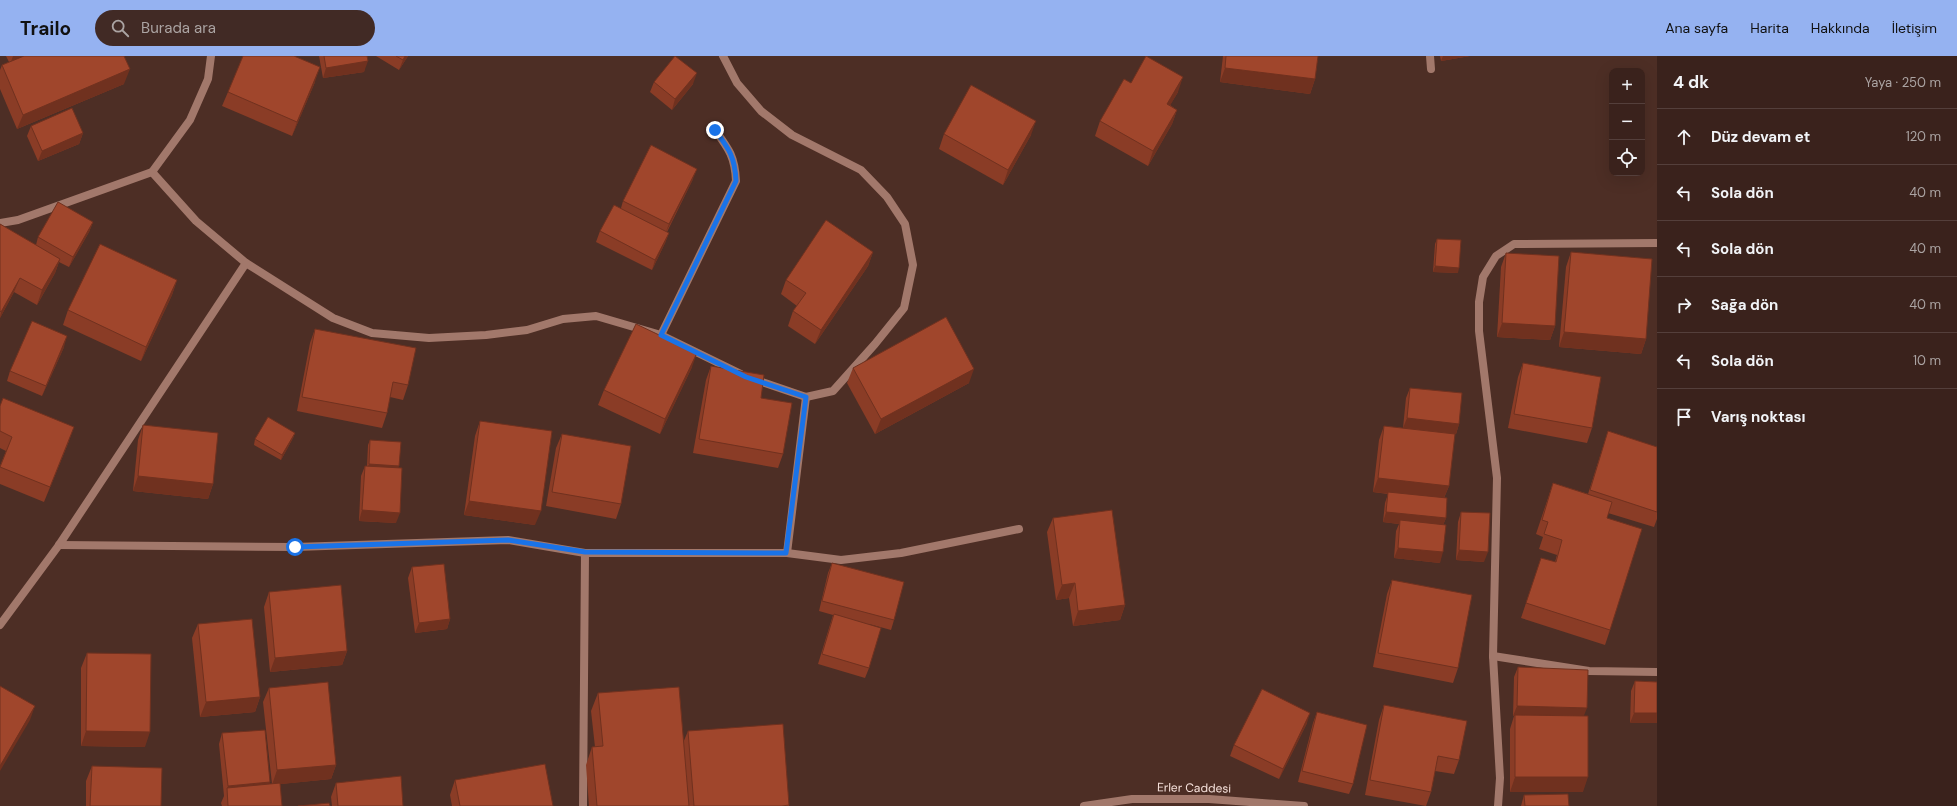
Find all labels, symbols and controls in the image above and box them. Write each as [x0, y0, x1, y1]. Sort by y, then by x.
search box [95, 10, 375, 46]
text: Trailo [20, 16, 71, 41]
icon: search [109, 17, 131, 39]
text: Burada ara [141, 18, 216, 38]
text: Ana sayfa [1665, 19, 1728, 37]
text: Harita [1750, 19, 1789, 37]
text: Hakkında [1811, 19, 1870, 37]
text: İletişim [1892, 19, 1937, 37]
map controls [1609, 68, 1645, 176]
button: + [1609, 68, 1645, 104]
text: 4 dk [1673, 71, 1709, 93]
text: Yaya · 250 m [1865, 74, 1941, 91]
button: − [1609, 104, 1645, 140]
route end [706, 121, 724, 139]
icon: ahead [1673, 126, 1695, 148]
text: Düz devam et [1711, 127, 1810, 147]
text: 120 m [1906, 128, 1941, 145]
button: locate [1609, 140, 1645, 176]
icon: left [1673, 182, 1695, 204]
text: Sola dön [1711, 183, 1774, 203]
text: 40 m [1909, 184, 1941, 201]
icon: left [1673, 238, 1695, 260]
text: Sola dön [1711, 239, 1774, 259]
text: 40 m [1909, 240, 1941, 257]
icon: right [1673, 294, 1695, 316]
text: Sağa dön [1711, 295, 1778, 315]
text: 40 m [1909, 296, 1941, 313]
icon: left [1673, 350, 1695, 372]
text: Sola dön [1711, 351, 1774, 371]
text: 10 m [1913, 352, 1941, 369]
icon: arrive [1673, 406, 1695, 428]
text: Varış noktası [1711, 407, 1805, 427]
route start [286, 538, 304, 556]
street label: Erler Caddesi [1157, 779, 1231, 797]

